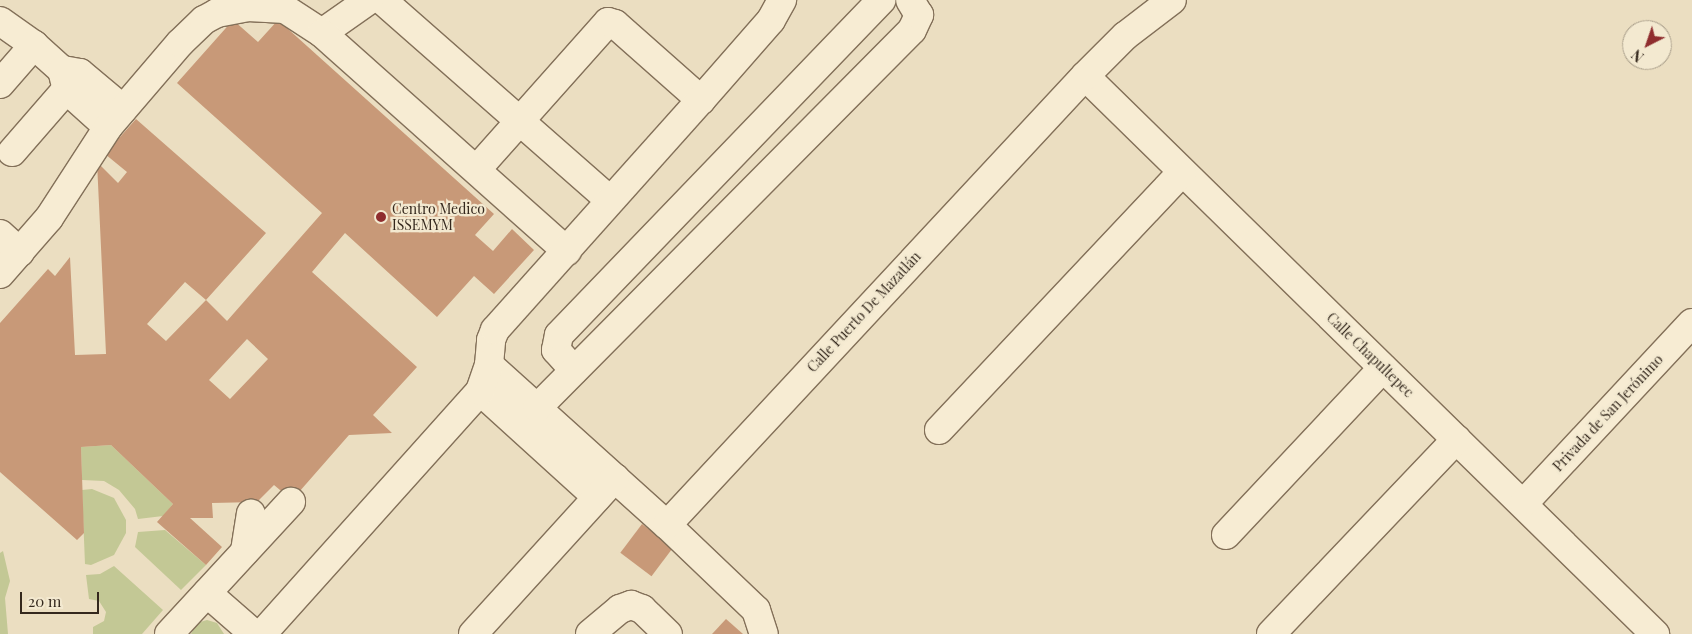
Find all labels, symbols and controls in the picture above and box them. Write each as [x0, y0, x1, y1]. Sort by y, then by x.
north arrow [1622, 20, 1672, 70]
text: N [1627, 45, 1648, 66]
place label: Centro Medico ISSEMYM [392, 201, 485, 233]
marker: Centro Medico ISSEMYM [374, 210, 388, 224]
street label: Calle Puerto De Mazatlán [804, 248, 924, 376]
street label: Calle Chapultepec [1323, 309, 1417, 401]
street label: Privada de San Jerónimo [1550, 351, 1666, 475]
scale bar [22, 582, 101, 614]
text: 20 m [28, 591, 61, 611]

